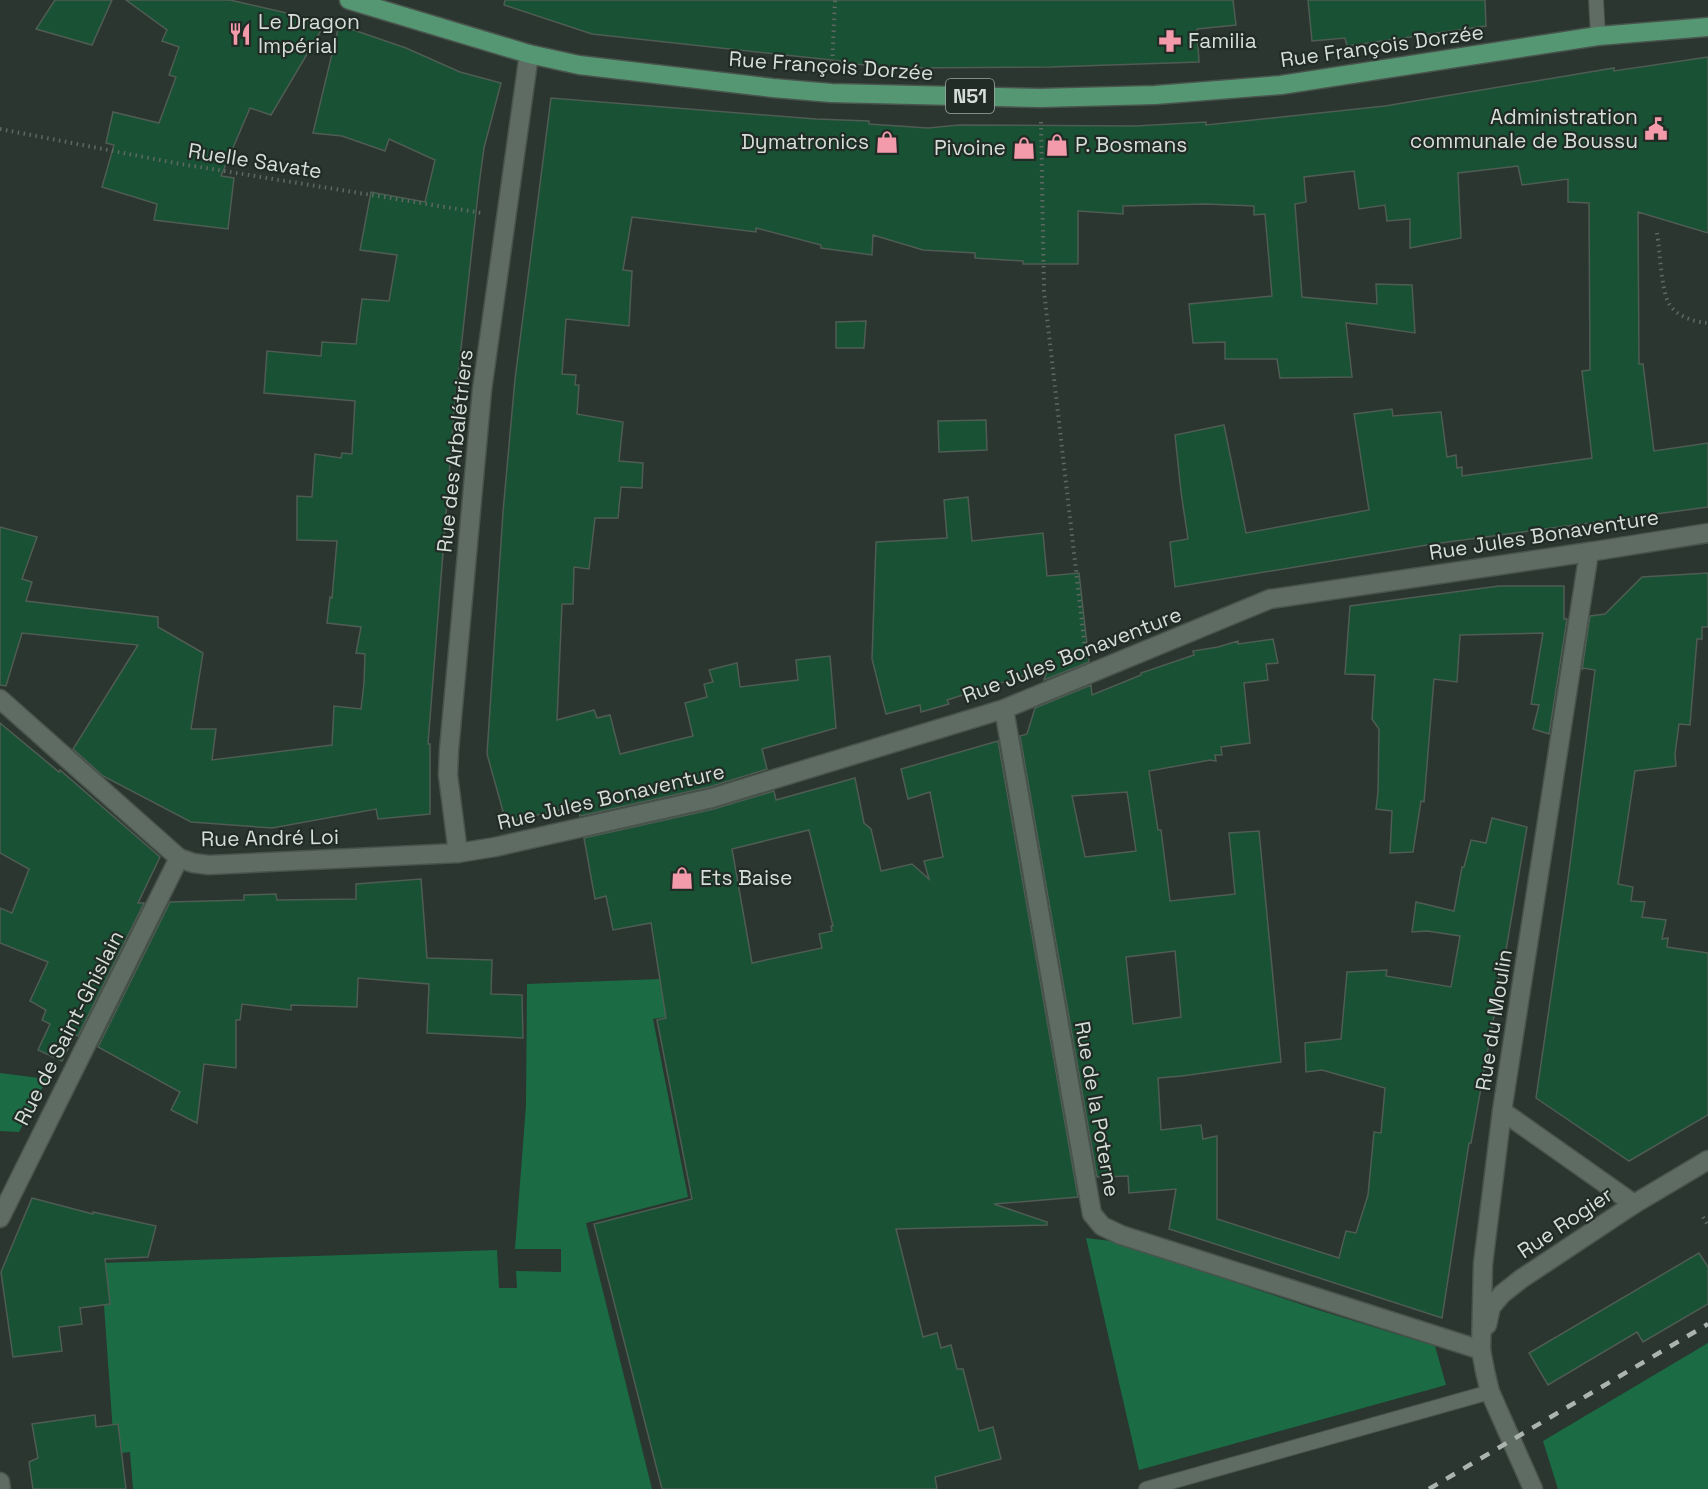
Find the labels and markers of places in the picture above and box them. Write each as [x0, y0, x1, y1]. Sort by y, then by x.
place label: Le Dragon Impérial [258, 8, 360, 59]
restaurant icon: Le Dragon Impérial [227, 21, 253, 47]
place label: Familia [1188, 27, 1257, 54]
pharmacy icon: Familia [1157, 28, 1183, 54]
place label: Administration communale de Boussu [1410, 103, 1638, 154]
public building icon: Administration communale de Boussu [1643, 116, 1669, 142]
place label: Dymatronics [741, 128, 869, 155]
shop icon: Dymatronics [874, 129, 900, 155]
place label: P. Bosmans [1075, 131, 1187, 158]
shop icon: P. Bosmans [1044, 132, 1070, 158]
place label: Pivoine [934, 134, 1006, 161]
shop icon: Pivoine [1011, 135, 1037, 161]
place label: Ets Baise [700, 864, 793, 891]
shop icon: Ets Baise [669, 865, 695, 891]

